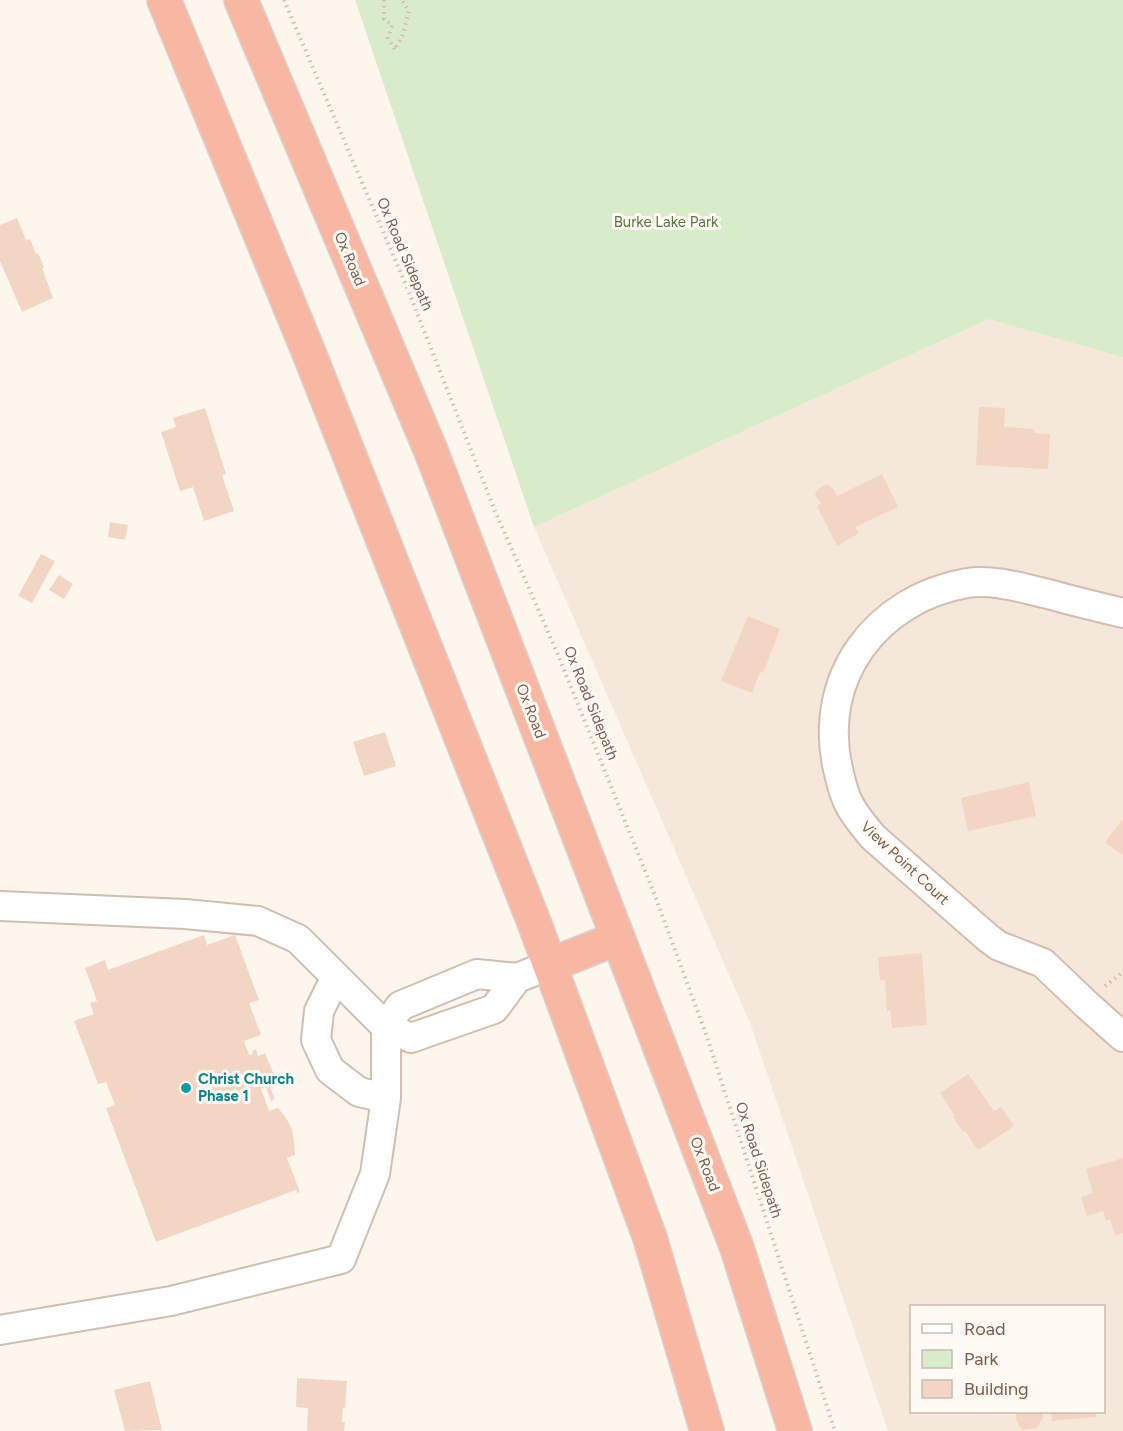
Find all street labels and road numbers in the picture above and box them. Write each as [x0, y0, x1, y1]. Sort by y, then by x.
street label: Ox Road Sidepath [373, 195, 437, 313]
street label: Ox Road [331, 229, 369, 289]
street label: Ox Road Sidepath [560, 644, 622, 762]
street label: Ox Road [512, 681, 550, 741]
street label: View Point Court [857, 817, 953, 909]
street label: Ox Road Sidepath [732, 1100, 786, 1220]
street label: Ox Road [686, 1134, 724, 1194]

